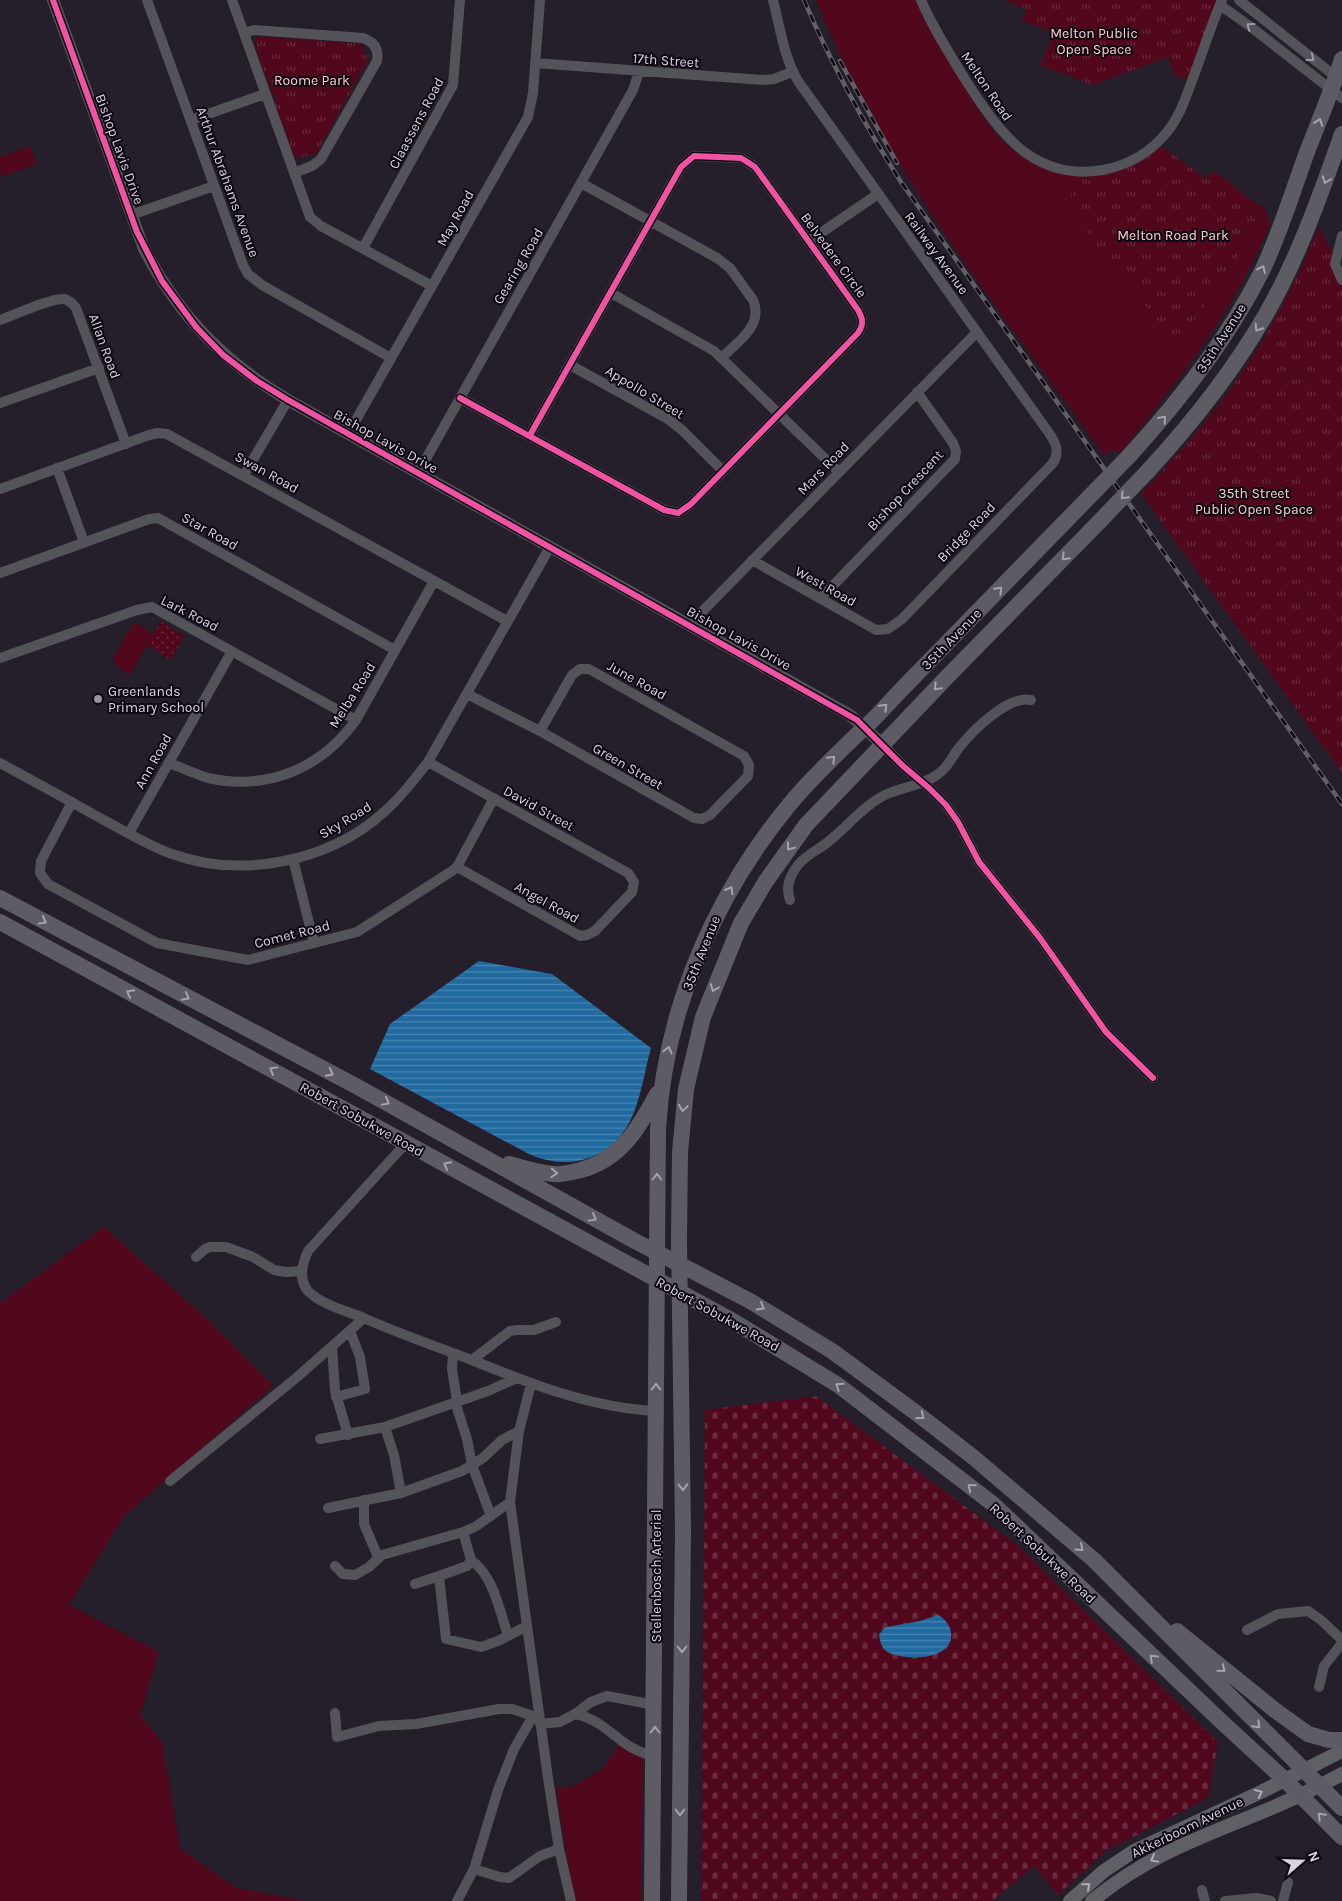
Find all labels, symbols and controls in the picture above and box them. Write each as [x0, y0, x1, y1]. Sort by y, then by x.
one-way arrow [1246, 23, 1256, 32]
park label: Melton Public Open Space [1050, 25, 1138, 58]
street label: Melton Road [957, 48, 1016, 124]
street label: 17th Street [632, 50, 700, 71]
one-way arrow [1305, 52, 1315, 61]
park label: Roome Park [274, 72, 350, 89]
street label: Claassens Road [385, 75, 448, 172]
street label: Bishop Lavis Drive [92, 91, 147, 207]
street label: Arthur Abrahams Avenue [192, 105, 263, 260]
one-way arrow [1313, 118, 1323, 127]
one-way arrow [1322, 175, 1332, 184]
street label: May Road [433, 187, 478, 249]
street label: Belvedere Circle [797, 209, 870, 301]
street label: Railway Avenue [901, 209, 972, 298]
street label: Gearing Road [490, 225, 547, 307]
park label: Melton Road Park [1117, 227, 1229, 244]
one-way arrow [1256, 265, 1266, 274]
street label: 35th Avenue [1193, 300, 1250, 376]
street label: Allan Road [85, 312, 124, 381]
one-way arrow [1255, 322, 1265, 331]
street label: Appollo Street [602, 362, 687, 423]
street label: Bishop Lavis Drive [331, 406, 441, 477]
one-way arrow [1157, 415, 1166, 424]
street label: Mars Road [794, 438, 853, 499]
street label: Bishop Crescent [864, 446, 947, 534]
street label: Swan Road [232, 448, 302, 497]
park label: 35th Street Public Open Space [1195, 485, 1313, 518]
one-way arrow [1121, 491, 1130, 500]
street label: Bridge Road [934, 499, 999, 566]
street label: Star Road [178, 509, 241, 554]
one-way arrow [1062, 551, 1071, 560]
street label: West Road [792, 563, 859, 610]
one-way arrow [993, 587, 1002, 596]
street label: Lark Road [158, 592, 222, 635]
street label: Bishop Lavis Drive [684, 603, 794, 674]
street label: 35th Avenue [918, 605, 985, 674]
street label: June Road [604, 657, 669, 704]
street label: Melba Road [325, 659, 379, 731]
one-way arrow [934, 681, 943, 690]
place label: Greenlands Primary School [108, 683, 204, 716]
marker: Greenlands Primary School [92, 693, 104, 705]
one-way arrow [878, 704, 887, 713]
street label: Ann Road [131, 731, 176, 792]
street label: Green Street [589, 739, 666, 793]
one-way arrow [827, 756, 836, 765]
street label: David Street [500, 782, 577, 835]
street label: Sky Road [316, 798, 375, 843]
one-way arrow [787, 841, 796, 851]
street label: Angel Road [512, 878, 582, 927]
one-way arrow [724, 887, 734, 896]
street label: 35th Avenue [679, 913, 724, 993]
one-way arrow [37, 915, 46, 925]
street label: Comet Road [253, 917, 332, 952]
one-way arrow [710, 983, 720, 992]
one-way arrow [127, 990, 136, 1000]
one-way arrow [181, 991, 190, 1001]
one-way arrow [662, 1045, 673, 1054]
one-way arrow [270, 1067, 279, 1077]
one-way arrow [325, 1067, 334, 1077]
street label: Robert Sobukwe Road [297, 1078, 427, 1161]
one-way arrow [380, 1096, 389, 1106]
one-way arrow [678, 1104, 689, 1112]
one-way arrow [443, 1161, 452, 1171]
one-way arrow [551, 1168, 559, 1179]
one-way arrow [652, 1173, 662, 1181]
one-way arrow [588, 1211, 597, 1221]
street label: Robert Sobukwe Road [653, 1273, 783, 1356]
one-way arrow [755, 1301, 764, 1311]
one-way arrow [651, 1383, 661, 1390]
one-way arrow [836, 1383, 845, 1392]
one-way arrow [915, 1411, 924, 1419]
one-way arrow [678, 1484, 688, 1491]
one-way arrow [968, 1484, 977, 1492]
street label: Robert Sobukwe Road [986, 1500, 1099, 1607]
street label: Stellenbosch Arterial [648, 1509, 665, 1643]
one-way arrow [1074, 1542, 1083, 1551]
one-way arrow [677, 1646, 687, 1654]
one-way arrow [1150, 1654, 1159, 1663]
one-way arrow [1217, 1663, 1226, 1672]
one-way arrow [1251, 1719, 1260, 1728]
one-way arrow [650, 1726, 660, 1734]
one-way arrow [1254, 1788, 1263, 1799]
street label: Akkerboom Avenue [1129, 1793, 1246, 1862]
one-way arrow [675, 1808, 685, 1816]
one-way arrow [1318, 1813, 1327, 1822]
north arrow [1277, 1836, 1327, 1886]
text: N [1304, 1849, 1323, 1864]
one-way arrow [1150, 1852, 1159, 1862]
one-way arrow [1081, 1883, 1090, 1892]

